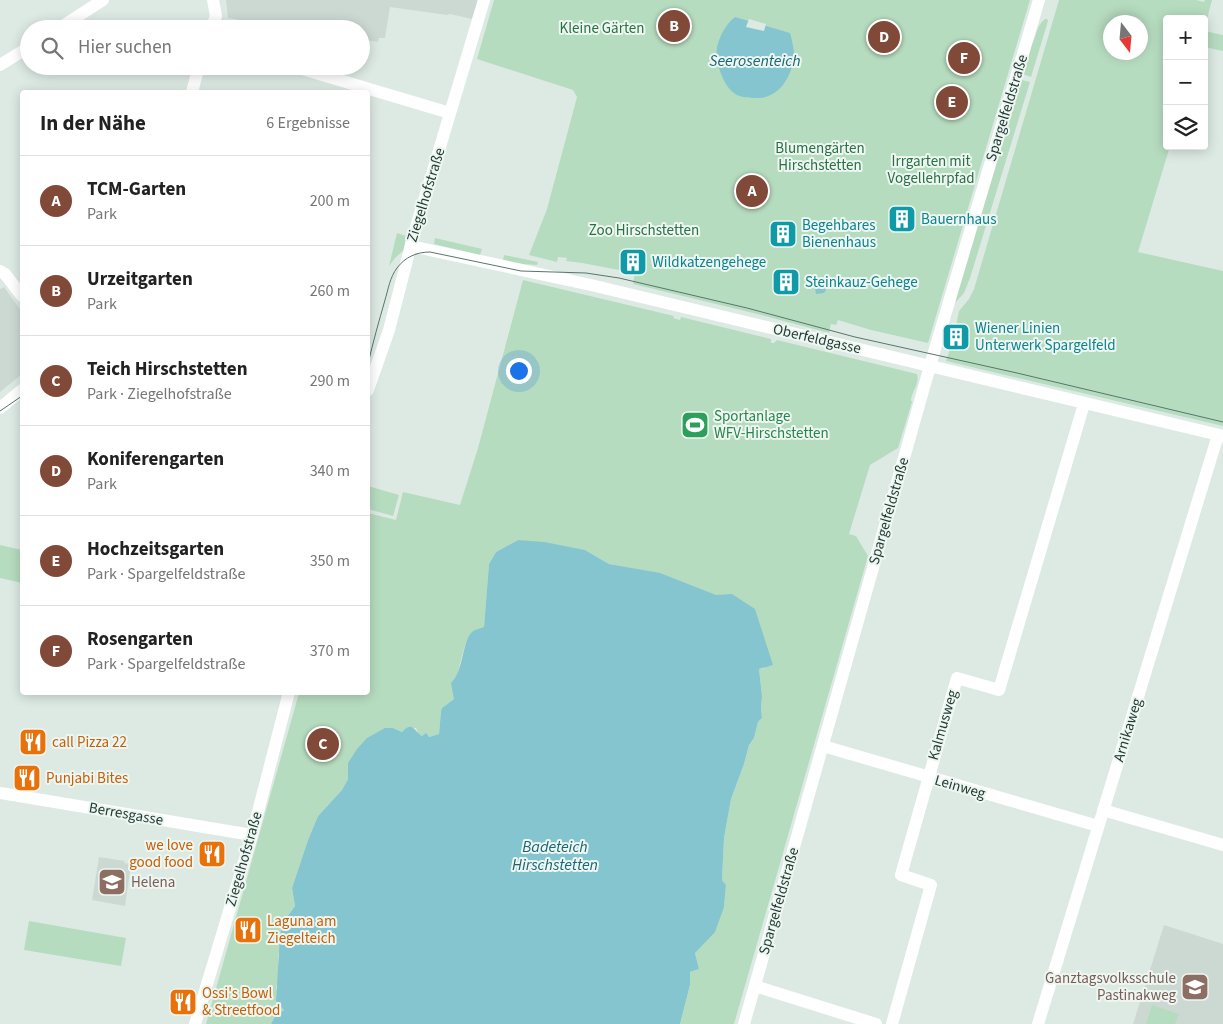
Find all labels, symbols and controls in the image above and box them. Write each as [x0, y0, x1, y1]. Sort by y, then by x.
pin: B [658, 7, 690, 45]
north arrow [1103, 15, 1148, 60]
map controls [1163, 15, 1208, 150]
button: + [1163, 15, 1208, 60]
park label: Kleine Gärten [560, 18, 644, 39]
pin: D [868, 18, 900, 56]
search box [20, 20, 370, 75]
icon: search [38, 34, 66, 62]
text: Hier suchen [78, 34, 172, 61]
pin: F [948, 39, 980, 77]
water label: Seerosenteich [709, 50, 801, 72]
street label: Spargelfeldstraße [981, 52, 1033, 164]
button: − [1163, 60, 1208, 105]
pin: E [936, 83, 968, 121]
button: layers [1163, 105, 1208, 150]
text: In der Nähe [40, 108, 146, 138]
text: 6 Ergebnisse [266, 112, 350, 134]
park label: Blumengärten Hirschstetten [775, 138, 865, 176]
street label: Ziegelhofstraße [402, 145, 450, 245]
park label: Irrgarten mit Vogellehrpfad [887, 151, 975, 189]
pin: A [736, 172, 768, 210]
text: TCM-Garten [87, 176, 186, 203]
text: A [51, 190, 61, 212]
text: 200 m [310, 190, 350, 212]
text: Park [87, 203, 117, 225]
building icon: Bauernhaus [887, 204, 917, 234]
place label: Bauernhaus [921, 209, 997, 230]
place label: Begehbares Bienenhaus [802, 215, 876, 253]
building icon: Begehbares Bienenhaus [768, 219, 798, 249]
park label: Zoo Hirschstetten [589, 220, 699, 241]
building icon: Wildkatzengehege [618, 247, 648, 277]
place label: Wildkatzengehege [652, 252, 766, 273]
text: Urzeitgarten [87, 266, 193, 293]
building icon: Steinkauz-Gehege [771, 267, 801, 297]
place label: Steinkauz-Gehege [805, 272, 918, 293]
text: B [51, 280, 61, 302]
text: 260 m [310, 280, 350, 302]
text: Park [87, 293, 117, 315]
place label: Wiener Linien Unterwerk Spargelfeld [975, 318, 1116, 356]
street label: Oberfeldgasse [771, 319, 863, 359]
building icon: Wiener Linien Unterwerk Spargelfeld [941, 322, 971, 352]
text: Teich Hirschstetten [87, 356, 248, 383]
your location [506, 358, 532, 384]
text: C [51, 370, 61, 392]
text: 290 m [310, 370, 350, 392]
text: Park · Ziegelhofstraße [87, 383, 232, 405]
place label: Sportanlage WFV-Hirschstetten [714, 406, 829, 444]
sports icon: Sportanlage WFV-Hirschstetten [680, 410, 710, 440]
text: Koniferengarten [87, 446, 224, 473]
street label: Spargelfeldstraße [864, 455, 914, 567]
text: D [51, 460, 61, 482]
text: 340 m [310, 460, 350, 482]
text: Park [87, 473, 117, 495]
text: Hochzeitsgarten [87, 536, 224, 563]
text: E [52, 550, 60, 572]
text: 350 m [310, 550, 350, 572]
text: Park · Spargelfeldstraße [87, 563, 245, 585]
text: Rosengarten [87, 626, 193, 653]
text: F [52, 640, 60, 662]
text: 370 m [310, 640, 350, 662]
text: Park · Spargelfeldstraße [87, 653, 245, 675]
street label: Kalmusweg [923, 687, 963, 763]
street label: Arnikaweg [1108, 695, 1148, 764]
pin: C [307, 725, 339, 763]
restaurant icon: call Pizza 22 [18, 727, 48, 757]
place label: call Pizza 22 [52, 732, 127, 753]
restaurant icon: Punjabi Bites [12, 763, 42, 793]
place label: Punjabi Bites [46, 768, 128, 789]
street label: Leinweg [932, 770, 988, 804]
street label: Berresgasse [87, 797, 165, 831]
street label: Ziegelhofstraße [220, 809, 268, 909]
place label: we love good food [129, 835, 193, 873]
water label: Badeteich Hirschstetten [512, 836, 598, 876]
restaurant icon: we love good food [197, 839, 227, 869]
street label: Spargelfeldstraße [754, 845, 804, 957]
school or university icon: Helena [97, 867, 127, 897]
place label: Helena [131, 872, 175, 893]
place label: Laguna am Ziegelteich [267, 911, 336, 949]
restaurant icon: Laguna am Ziegelteich [233, 915, 263, 945]
place label: Ganztagsvolksschule Pastinakweg [1045, 968, 1176, 1006]
school or university icon: Ganztagsvolksschule Pastinakweg [1180, 972, 1210, 1002]
place label: Ossi's Bowl & Streetfood [202, 983, 280, 1021]
restaurant icon: Ossi's Bowl & Streetfood [168, 987, 198, 1017]

